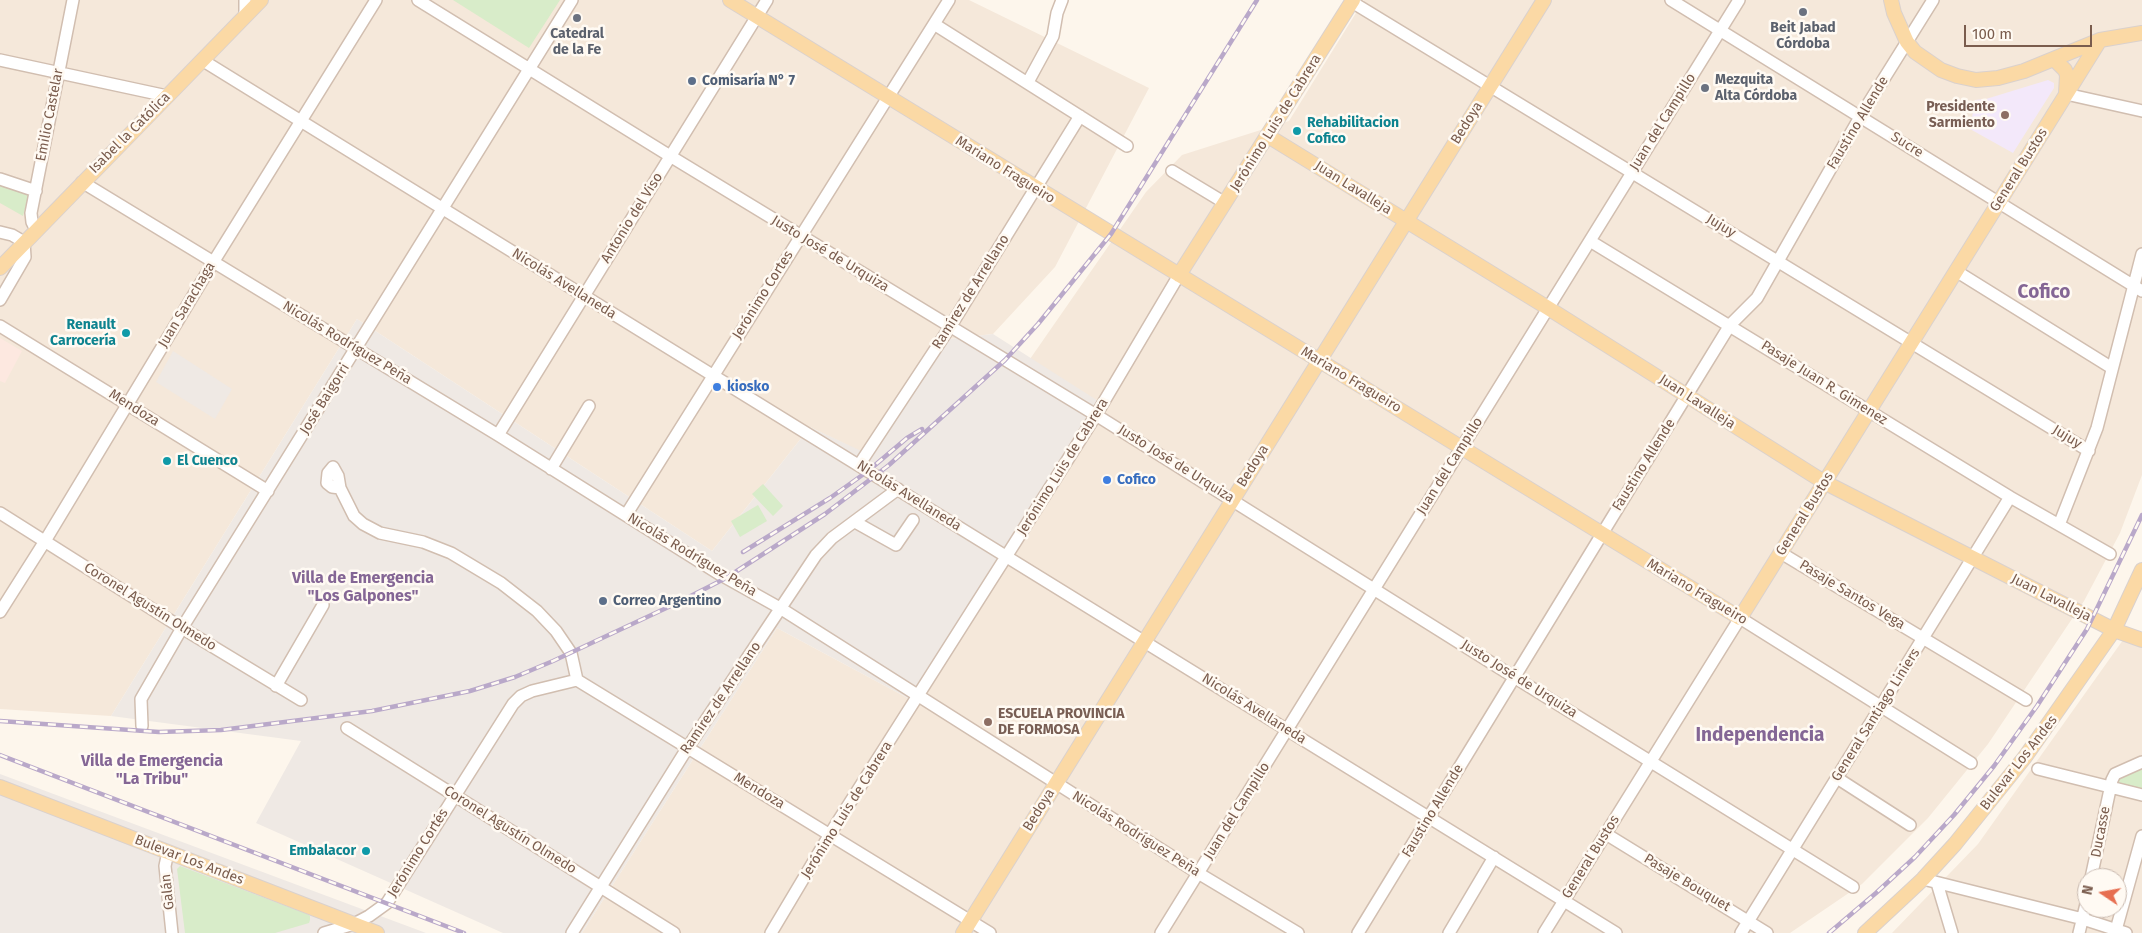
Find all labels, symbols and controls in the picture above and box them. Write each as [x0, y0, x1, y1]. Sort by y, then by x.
marker: Beit Jabad Córdoba [1797, 6, 1809, 18]
marker: Catedral de la Fe [571, 12, 583, 24]
scale bar [1967, 15, 2094, 47]
place label: Beit Jabad Córdoba [1770, 20, 1836, 52]
text: 100 m [1972, 25, 2012, 43]
place label: Catedral de la Fe [550, 26, 604, 58]
street label: Jerónimo Luis de Cabrera [1227, 51, 1325, 195]
street label: Emilio Castelar [33, 67, 67, 163]
street label: Juan del Campillo [1626, 70, 1700, 174]
place label: Mezquita Alta Córdoba [1715, 72, 1797, 104]
place label: Comisaría N° 7 [702, 73, 795, 89]
street label: Faustino Allende [1824, 73, 1892, 173]
marker: Comisaría N° 7 [686, 75, 698, 87]
marker: Mezquita Alta Córdoba [1699, 82, 1711, 94]
street label: Isabel la Católica [86, 89, 174, 177]
street label: Bedoya [1447, 99, 1487, 147]
place label: Presidente Sarmiento [1926, 99, 1995, 132]
marker: Presidente Sarmiento [1999, 109, 2011, 121]
place label: Rehabilitacion Cofico [1307, 115, 1399, 148]
marker: Rehabilitacion Cofico [1291, 125, 1303, 137]
street label: General Bustos [1987, 125, 2051, 215]
street label: Sucre [1888, 129, 1926, 161]
street label: Mariano Fragueiro [952, 133, 1058, 207]
street label: Juan Lavalleja [1311, 158, 1395, 218]
street label: Antonio del Viso [597, 170, 667, 266]
street label: Jujuy [1703, 211, 1739, 241]
street label: Justo José de Urquiza [768, 212, 892, 296]
street label: Ramírez de Arrellano [929, 232, 1013, 352]
street label: Nicolás Avellaneda [509, 245, 619, 323]
street label: Jerónimo Cortes [729, 248, 797, 342]
street label: Juan Sarachaga [155, 259, 219, 351]
district label: Cofico [2018, 282, 2070, 304]
street label: Nicolás Rodríguez Peña [279, 298, 415, 388]
place label: Renault Carrocería [50, 317, 116, 350]
marker: Renault Carrocería [120, 327, 132, 339]
street label: Pasaje Juan R. Gimenez [1758, 337, 1890, 429]
street label: Mariano Fragueiro [1298, 343, 1404, 417]
street label: José Baigorri [297, 360, 353, 438]
street label: Juan Lavalleja [1656, 371, 1738, 433]
place label: kiosko [727, 379, 769, 395]
marker: kiosko [711, 381, 723, 393]
street label: Mendoza [106, 386, 162, 430]
street label: Jerónimo Luis de Cabrera [1014, 395, 1112, 539]
street label: Juan del Campillo [1413, 414, 1487, 518]
street label: Faustino Allende [1609, 416, 1679, 514]
street label: Justo José de Urquiza [1115, 421, 1237, 507]
street label: Jujuy [2049, 422, 2085, 452]
street label: Bedoya [1233, 442, 1273, 490]
place label: El Cuenco [177, 453, 238, 469]
marker: El Cuenco [161, 455, 173, 467]
street label: Nicolás Avellaneda [854, 457, 964, 535]
street label: General Bustos [1773, 469, 1837, 559]
place label: Cofico [1117, 472, 1156, 488]
marker: Cofico [1101, 474, 1113, 486]
street label: Nicolás Rodríguez Peña [624, 510, 760, 600]
street label: Mariano Fragueiro [1644, 555, 1750, 629]
street label: Pasaje Santos Vega [1796, 557, 1908, 633]
street label: Coronel Agustín Olmedo [81, 559, 219, 655]
district label: Villa de Emergencia "Los Galpones" [292, 569, 434, 607]
street label: Juan Lavalleja [2008, 571, 2094, 625]
place label: Correo Argentino [613, 593, 721, 609]
marker: Correo Argentino [597, 595, 609, 607]
street label: Justo José de Urquiza [1458, 636, 1580, 722]
street label: Ramírez de Arrellano [677, 639, 765, 757]
street label: General Santiago Liniers [1828, 645, 1924, 785]
street label: Nicolás Avellaneda [1199, 670, 1309, 748]
place label: ESCUELA PROVINCIA DE FORMOSA [998, 706, 1125, 739]
street label: Bulevar Los Andes [1977, 712, 2061, 814]
marker: ESCUELA PROVINCIA DE FORMOSA [982, 716, 994, 728]
district label: Independencia [1696, 725, 1824, 747]
street label: Jerónimo Luis de Cabrera [798, 738, 896, 882]
district label: Villa de Emergencia "La Tribu" [81, 752, 223, 790]
street label: Juan del Campillo [1200, 759, 1274, 863]
street label: Faustino Allende [1399, 761, 1467, 861]
street label: Mendoza [730, 769, 788, 813]
street label: Coronel Agustín Olmedo [441, 782, 579, 878]
street label: Bedoya [1019, 786, 1059, 834]
street label: Nicolás Rodríguez Peña [1069, 788, 1203, 880]
street label: Ducasse [2088, 805, 2114, 859]
street label: Jerónimo Cortés [384, 806, 452, 900]
street label: General Bustos [1559, 812, 1623, 902]
street label: Bulevar Los Andes [132, 831, 246, 889]
place label: Embalacor [289, 843, 356, 859]
marker: Embalacor [360, 845, 372, 857]
street label: Pasaje Bouquet [1641, 851, 1733, 915]
north arrow [2077, 868, 2127, 918]
street label: Galán [158, 873, 178, 911]
text: N [2079, 884, 2097, 896]

